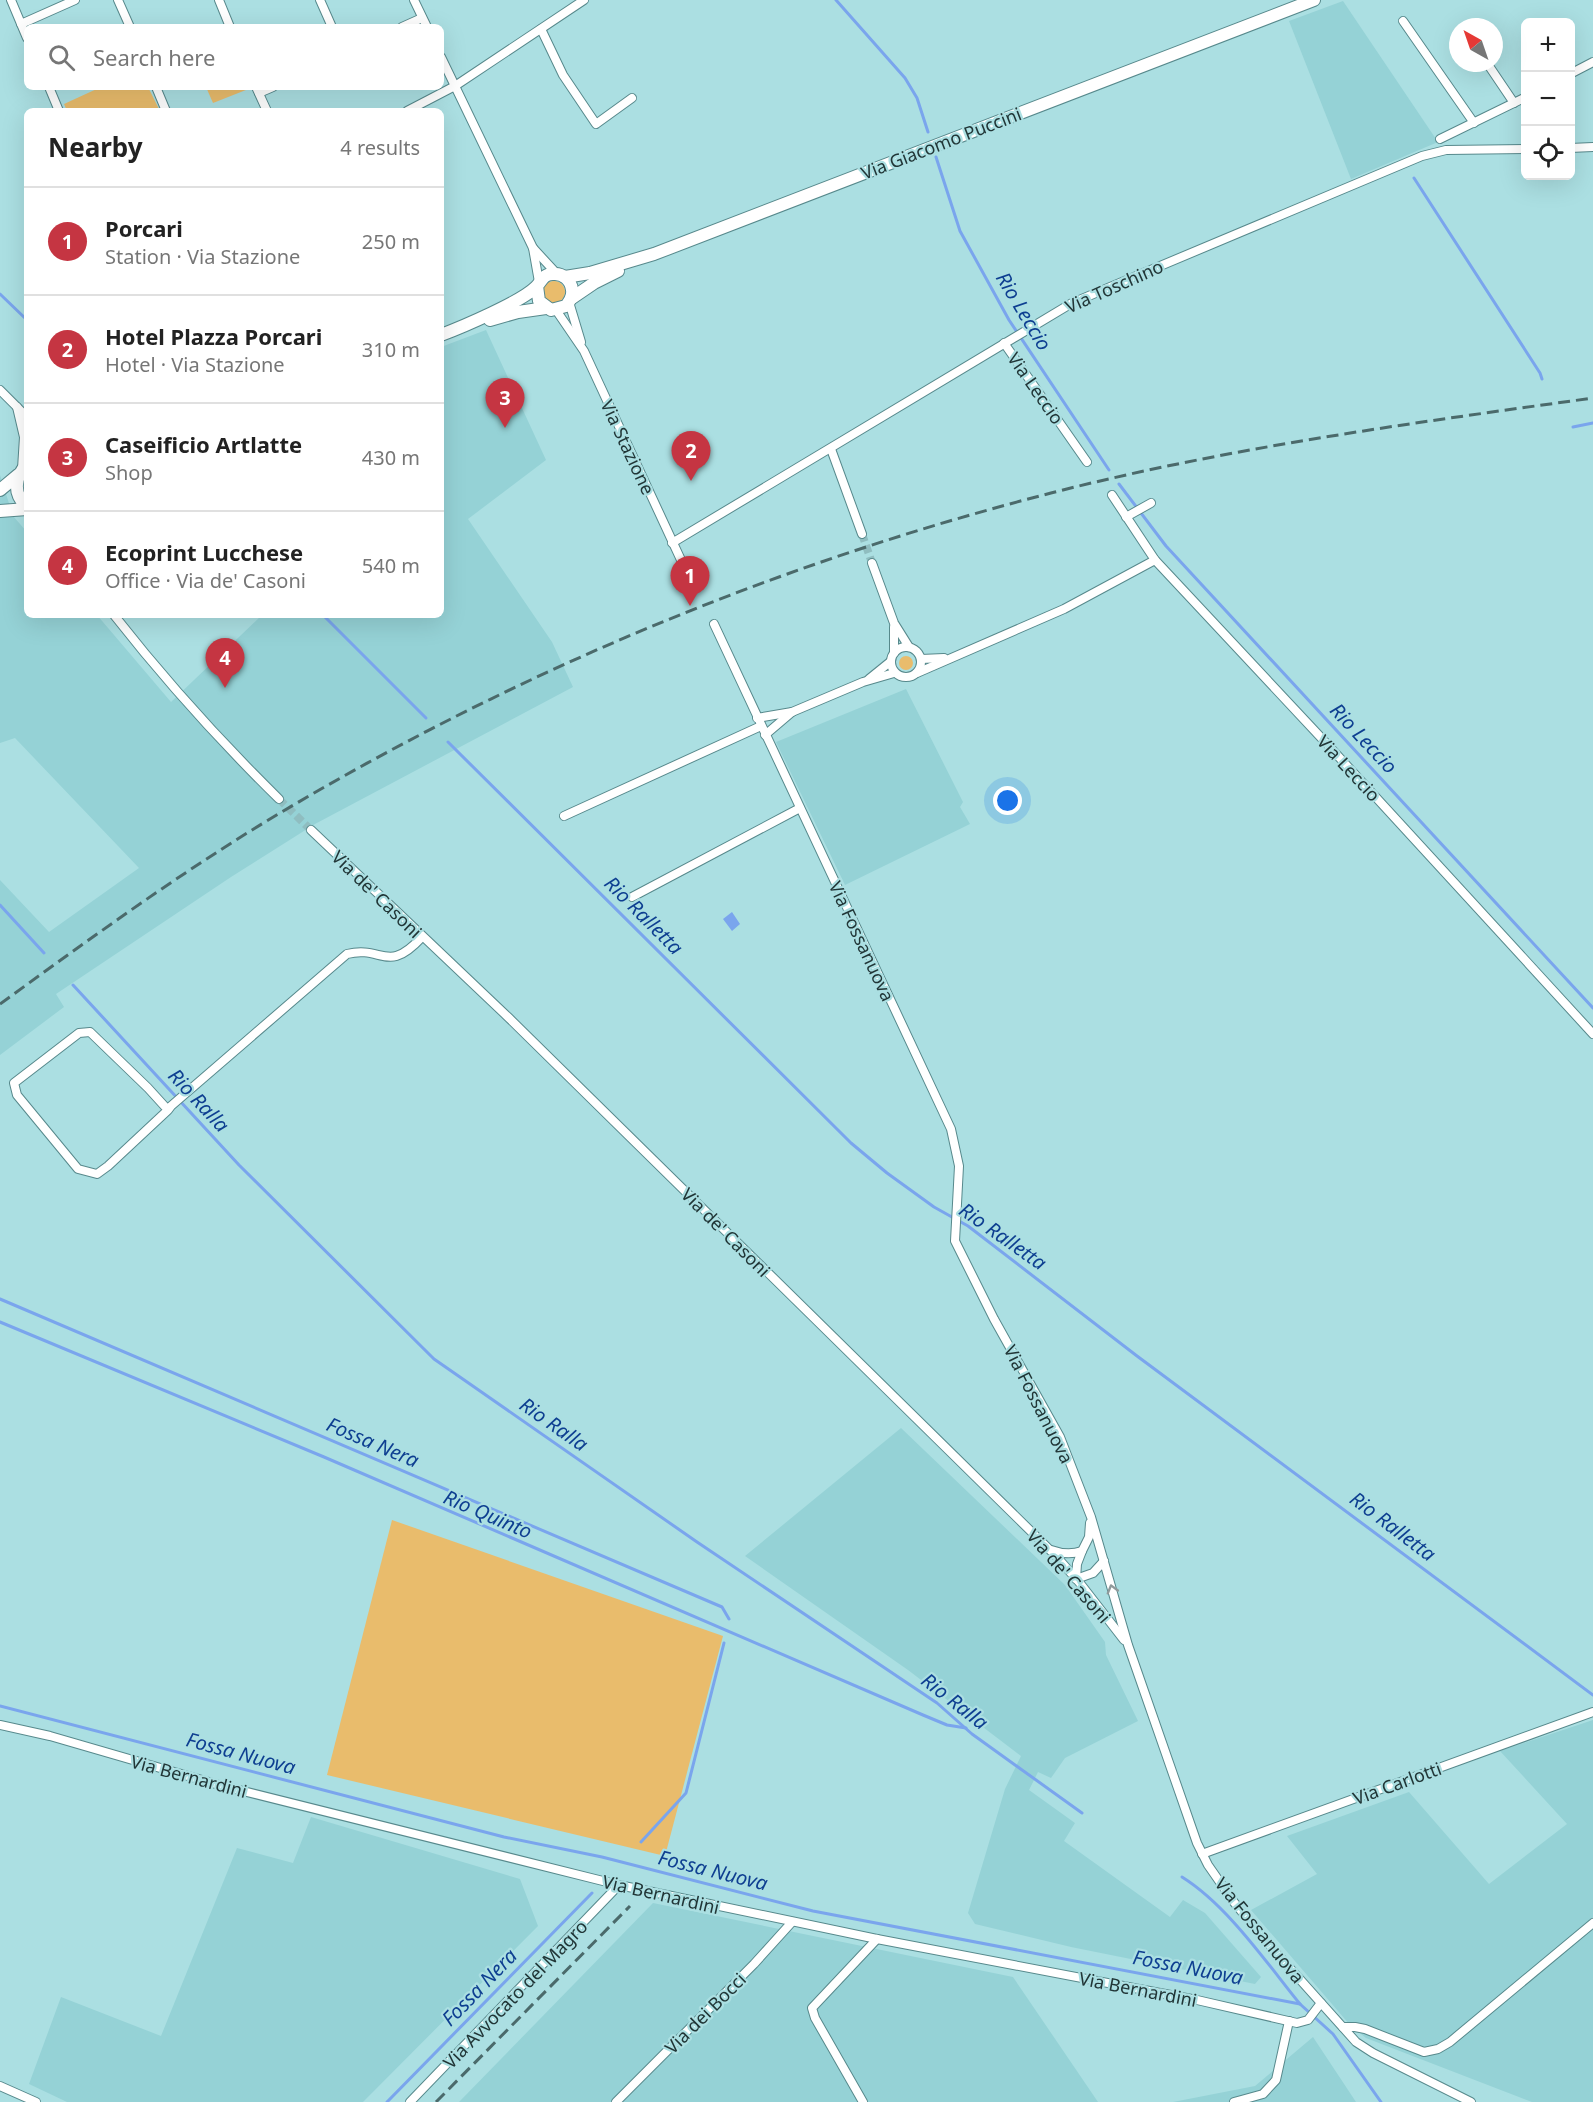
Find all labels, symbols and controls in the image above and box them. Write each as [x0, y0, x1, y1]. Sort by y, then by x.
north arrow [1449, 18, 1503, 72]
map controls [1521, 18, 1575, 180]
button: + [1521, 18, 1575, 72]
search box [24, 24, 444, 90]
icon: search [45, 41, 78, 74]
text: Search here [93, 42, 215, 72]
button: − [1521, 72, 1575, 126]
street label: Via Giacomo Puccini [857, 101, 1025, 185]
button: locate [1521, 126, 1575, 180]
text: Nearby [48, 129, 143, 165]
text: 4 results [340, 134, 420, 161]
text: Porcari [105, 213, 183, 243]
text: 1 [62, 228, 73, 255]
text: 250 m [362, 228, 420, 255]
text: Station · Via Stazione [105, 243, 300, 270]
street label: Via Toschino [1061, 254, 1167, 318]
water label: Rio Leccio [990, 267, 1058, 355]
text: Hotel Plazza Porcari [105, 321, 322, 351]
text: 2 [62, 336, 73, 363]
text: 310 m [362, 336, 420, 363]
street label: Via Leccio [1002, 347, 1070, 429]
text: Hotel · Via Stazione [105, 351, 285, 378]
pin: 3 [486, 378, 524, 428]
street label: Via Stazione [596, 396, 660, 498]
text: Caseificio Artlatte [105, 429, 302, 459]
pin: 2 [672, 432, 710, 481]
text: 3 [62, 444, 73, 471]
text: 430 m [362, 444, 420, 471]
text: Shop [105, 459, 153, 486]
text: Ecoprint Lucchese [105, 537, 303, 567]
text: 4 [62, 552, 73, 579]
text: 540 m [362, 552, 420, 579]
pin: 1 [670, 556, 710, 606]
text: Office · Via de' Casoni [105, 567, 306, 594]
pin: 4 [206, 638, 244, 688]
water label: Rio Leccio [1324, 697, 1404, 779]
street label: Via Leccio [1312, 730, 1386, 806]
your location [993, 786, 1022, 815]
street label: Via de' Casoni [327, 845, 427, 943]
water label: Rio Ralletta [599, 870, 689, 960]
street label: Via Fossanuova [824, 877, 900, 1005]
water label: Rio Ralla [163, 1062, 235, 1138]
street label: Via de' Casoni [676, 1182, 776, 1282]
water label: Rio Ralletta [954, 1196, 1052, 1276]
street label: Via Fossanuova [999, 1341, 1079, 1467]
water label: Rio Ralla [514, 1391, 594, 1457]
water label: Fossa Nera [323, 1410, 423, 1474]
water label: Rio Quinto [440, 1483, 536, 1545]
water label: Rio Ralletta [1345, 1485, 1441, 1567]
street label: Via de' Casoni [1022, 1524, 1116, 1628]
one-way arrow [1107, 1584, 1119, 1595]
water label: Rio Ralla [916, 1666, 994, 1736]
water label: Fossa Nuova [183, 1725, 299, 1781]
street label: Via Bernardini [128, 1749, 250, 1803]
street label: Via Carlotti [1350, 1756, 1444, 1810]
water label: Fossa Nuova [655, 1843, 771, 1897]
street label: Via Bernardini [600, 1869, 722, 1919]
street label: Via Fossanuova [1210, 1872, 1310, 1988]
street label: Via Avvocato del Magro [438, 1915, 592, 2073]
water label: Fossa Nera [435, 1942, 523, 2032]
water label: Fossa Nuova [1130, 1943, 1246, 1991]
street label: Via Bernardini [1077, 1966, 1199, 2012]
street label: Via dei Bocci [659, 1967, 751, 2059]

